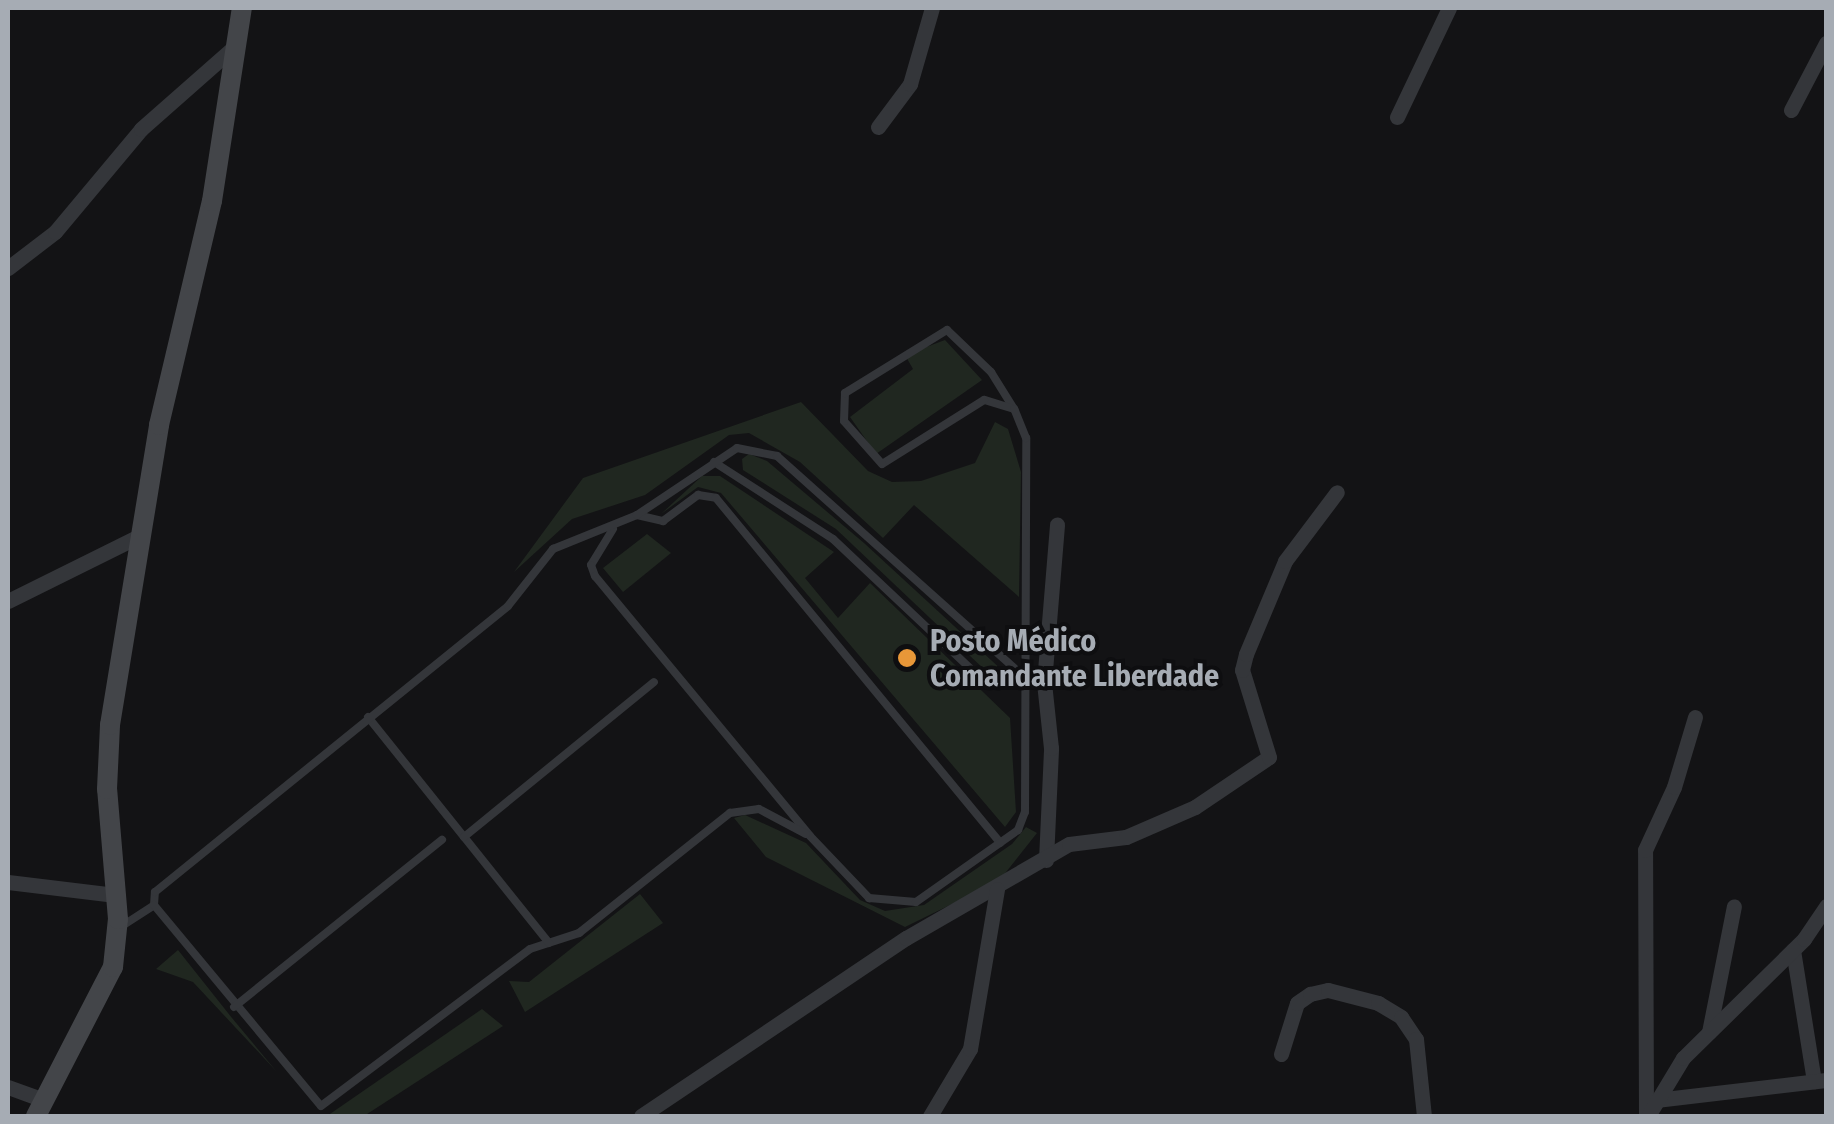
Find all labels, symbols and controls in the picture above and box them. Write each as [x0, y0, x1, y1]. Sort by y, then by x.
place label: Posto Médico Comandante Liberdade [930, 623, 1219, 694]
marker: Posto Médico Comandante Liberdade [894, 645, 920, 671]

